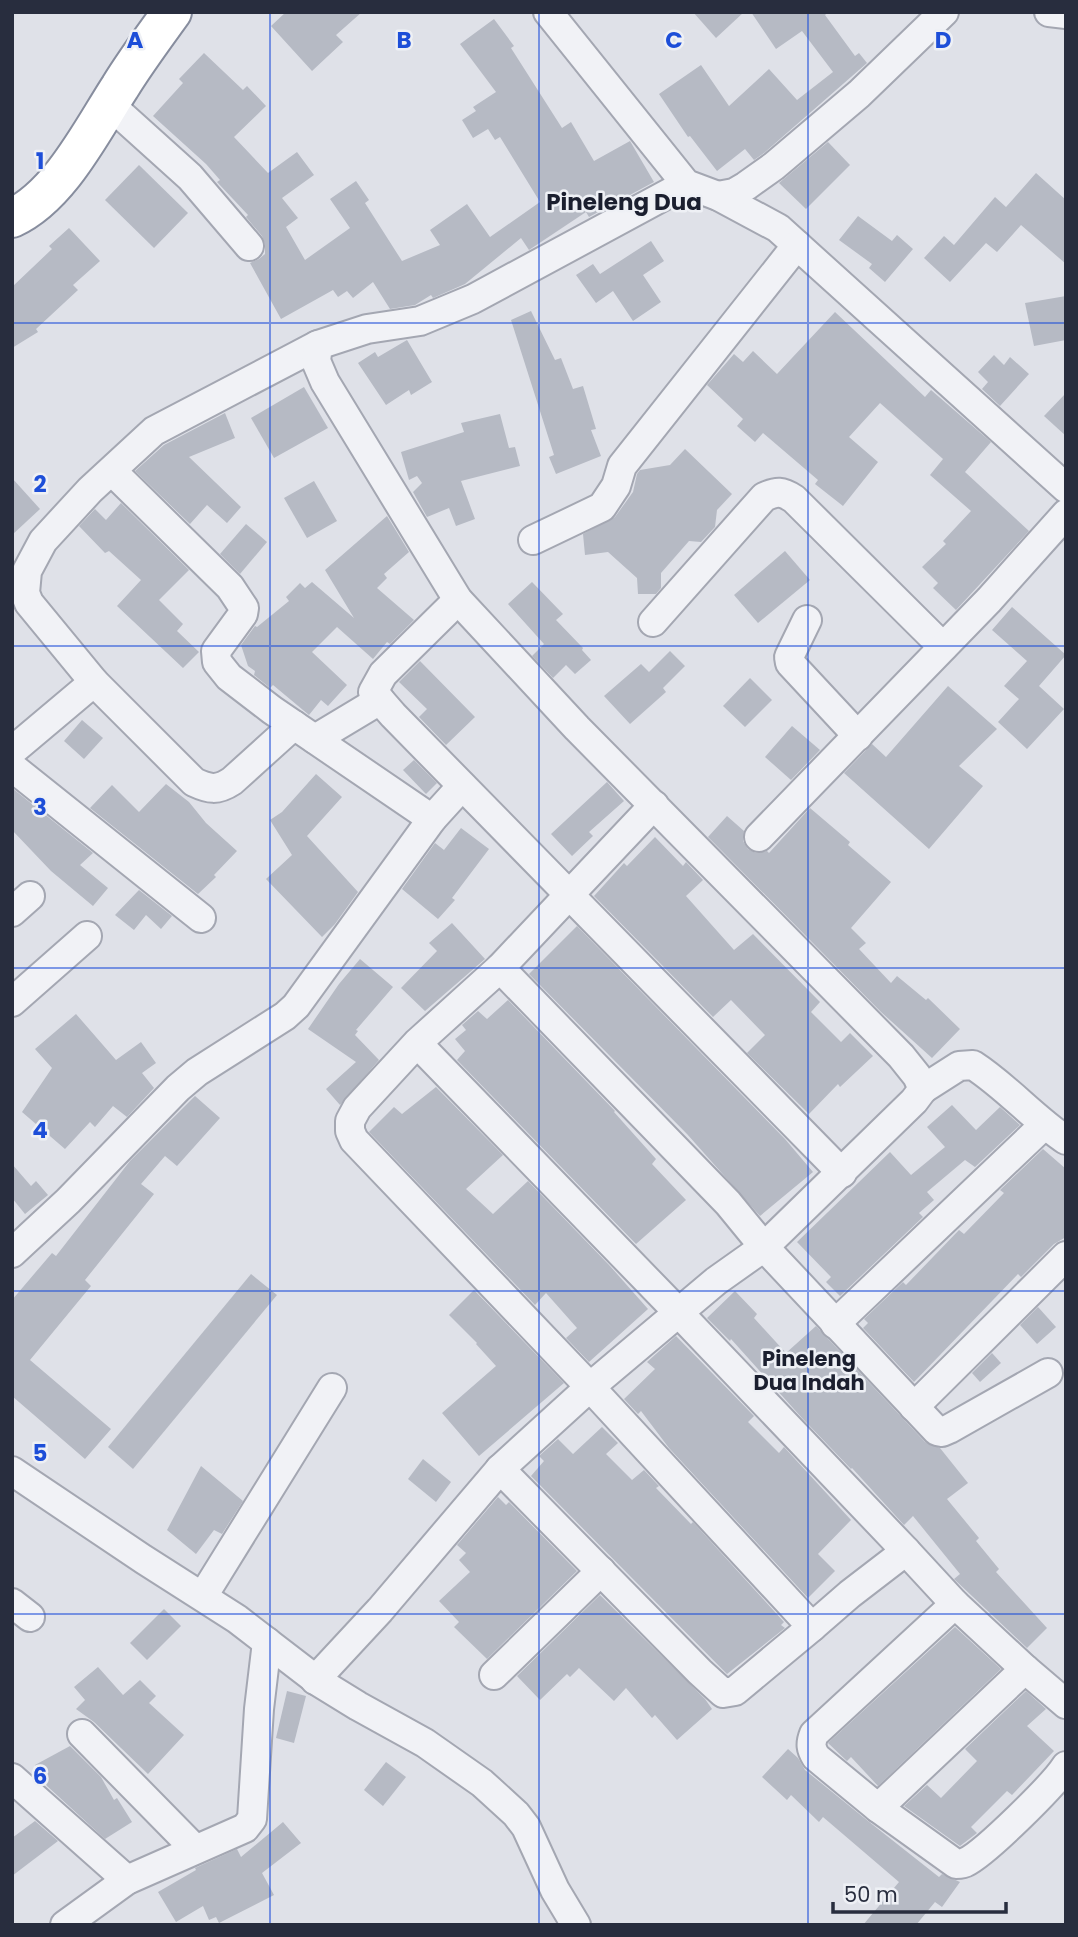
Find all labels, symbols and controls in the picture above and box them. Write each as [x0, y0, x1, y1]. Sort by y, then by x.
text: A [127, 24, 144, 56]
text: B [396, 24, 412, 56]
text: C [665, 24, 683, 56]
text: D [935, 24, 951, 56]
text: 1 [36, 145, 44, 177]
district label: Pineleng Dua [546, 186, 702, 218]
text: 2 [33, 468, 47, 500]
text: 3 [33, 791, 47, 823]
text: 4 [32, 1114, 48, 1146]
district label: Pineleng Dua Indah [753, 1344, 865, 1397]
text: 5 [33, 1437, 47, 1469]
text: 6 [33, 1760, 47, 1792]
scale bar [833, 1870, 1006, 1914]
text: 50 m [844, 1880, 898, 1909]

